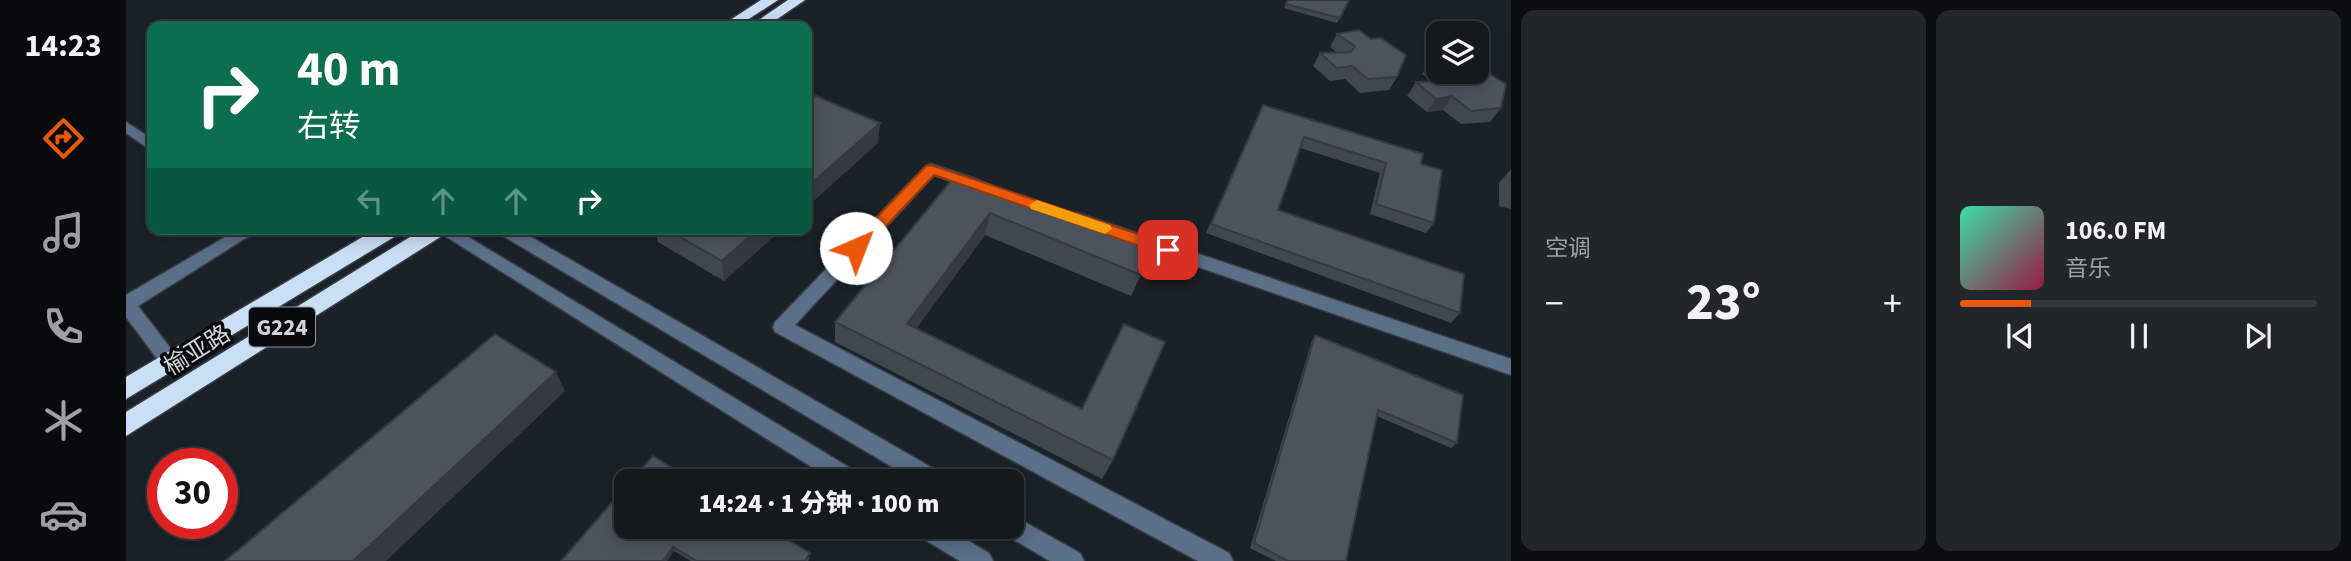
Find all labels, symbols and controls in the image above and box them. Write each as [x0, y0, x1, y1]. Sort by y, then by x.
map controls [1426, 21, 1489, 84]
button: layers [1426, 21, 1489, 84]
text: 14:23 [24, 23, 102, 69]
text: 40 m [297, 35, 401, 105]
icon: right [182, 49, 273, 140]
text: 右转 [297, 104, 361, 150]
icon: directions [39, 114, 88, 163]
icon: left [351, 182, 389, 220]
icon: ahead [424, 182, 462, 220]
icon: ahead [497, 182, 535, 220]
icon: right [570, 182, 608, 220]
icon: music [39, 208, 88, 257]
position arrow [819, 211, 893, 285]
text: 106.0 FM [2065, 212, 2166, 249]
pin [1138, 220, 1198, 280]
icon: arrive [1149, 231, 1187, 269]
text: 空调 [1545, 232, 1591, 265]
text: 音乐 [2065, 252, 2111, 285]
text: 23° [1686, 266, 1761, 340]
text: − [1545, 277, 1564, 331]
text: + [1883, 277, 1902, 331]
icon: phone [39, 302, 88, 351]
road number: G224 [249, 308, 315, 346]
street label: 榆亚路 [157, 317, 237, 384]
icon: previous [2001, 317, 2039, 355]
icon: pause [2120, 317, 2158, 355]
icon: next [2239, 317, 2277, 355]
icon: climate [39, 396, 88, 445]
speed limit sign: 30 [147, 448, 238, 539]
text: 14:24 · 1 分钟 · 100 m [699, 485, 939, 522]
icon: car [39, 490, 88, 539]

